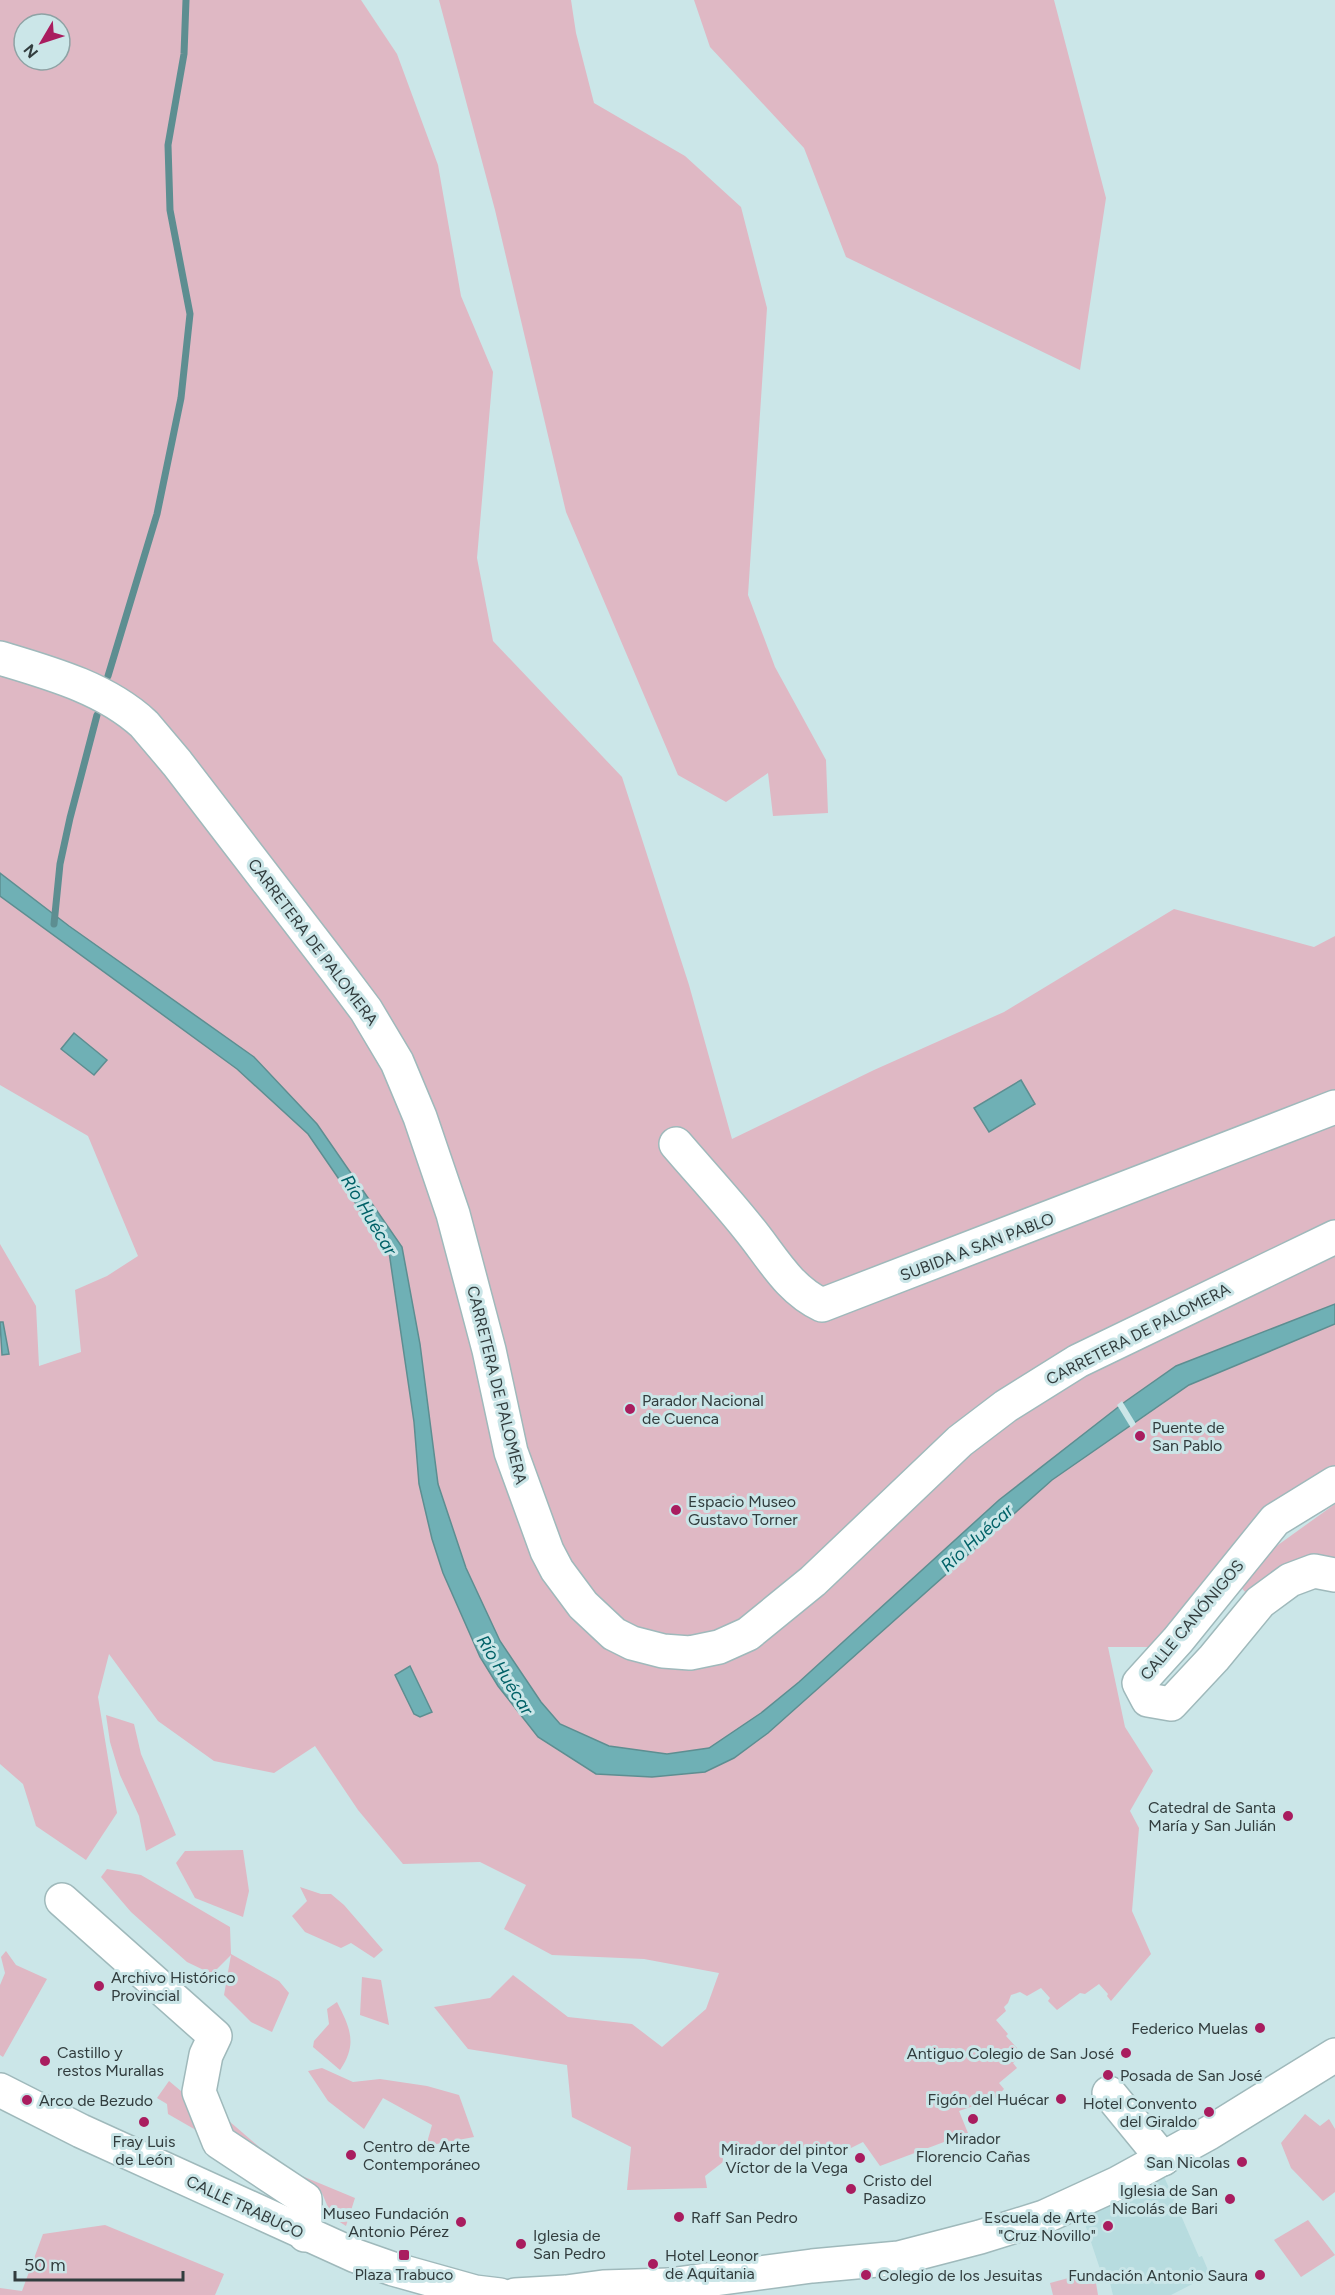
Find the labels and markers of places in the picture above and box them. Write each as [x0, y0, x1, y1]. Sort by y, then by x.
place label: Parador Nacional de Cuenca [642, 1391, 764, 1428]
marker: Parador Nacional de Cuenca [623, 1402, 637, 1416]
place label: Puente de San Pablo [1152, 1418, 1225, 1455]
marker: Puente de San Pablo [1133, 1429, 1147, 1443]
place label: Espacio Museo Gustavo Torner [688, 1492, 798, 1529]
marker: Espacio Museo Gustavo Torner [669, 1503, 683, 1517]
place label: Catedral de Santa María y San Julián [1148, 1798, 1276, 1835]
marker: Catedral de Santa María y San Julián [1281, 1809, 1295, 1823]
place label: Archivo Histórico Provincial [111, 1968, 235, 2005]
marker: Archivo Histórico Provincial [92, 1979, 106, 1993]
place label: Federico Muelas [1131, 2019, 1248, 2038]
marker: Federico Muelas [1253, 2021, 1267, 2035]
place label: Castillo y restos Murallas [57, 2043, 164, 2080]
place label: Antiguo Colegio de San José [907, 2044, 1114, 2063]
marker: Antiguo Colegio de San José [1119, 2046, 1133, 2060]
marker: Castillo y restos Murallas [38, 2054, 52, 2068]
place label: Posada de San José [1120, 2066, 1262, 2085]
marker: Posada de San José [1101, 2068, 1115, 2082]
place label: Figón del Huécar [928, 2090, 1050, 2109]
place label: Arco de Bezudo [39, 2091, 153, 2110]
marker: Figón del Huécar [1054, 2092, 1068, 2106]
marker: Arco de Bezudo [20, 2093, 34, 2107]
place label: Hotel Convento del Giraldo [1083, 2094, 1197, 2131]
marker: Hotel Convento del Giraldo [1202, 2105, 1216, 2119]
marker: Mirador Florencio Cañas [966, 2112, 980, 2126]
marker: Fray Luis de León [137, 2115, 151, 2129]
place label: Mirador Florencio Cañas [916, 2129, 1030, 2166]
place label: Fray Luis de León [113, 2132, 175, 2169]
place label: Centro de Arte Contemporáneo [363, 2137, 480, 2174]
place label: Mirador del pintor Víctor de la Vega [721, 2140, 849, 2177]
marker: Centro de Arte Contemporáneo [344, 2148, 358, 2162]
marker: Mirador del pintor Víctor de la Vega [853, 2151, 867, 2165]
place label: San Nicolas [1146, 2153, 1230, 2172]
marker: San Nicolas [1235, 2155, 1249, 2169]
place label: Cristo del Pasadizo [863, 2171, 932, 2208]
place label: Iglesia de San Nicolás de Bari [1112, 2181, 1218, 2218]
marker: Cristo del Pasadizo [844, 2182, 858, 2196]
marker: Iglesia de San Nicolás de Bari [1223, 2192, 1237, 2206]
place label: Museo Fundación Antonio Pérez [323, 2204, 449, 2241]
place label: Raff San Pedro [691, 2208, 798, 2227]
place label: Escuela de Arte "Cruz Novillo" [984, 2208, 1096, 2245]
marker: Raff San Pedro [672, 2210, 686, 2224]
marker: Museo Fundación Antonio Pérez [454, 2215, 468, 2229]
marker: Escuela de Arte "Cruz Novillo" [1101, 2219, 1115, 2233]
place label: Iglesia de San Pedro [533, 2226, 606, 2263]
marker: Iglesia de San Pedro [514, 2237, 528, 2251]
place label: Hotel Leonor de Aquitania [665, 2246, 759, 2283]
marker: Plaza Trabuco [397, 2248, 411, 2262]
marker: Hotel Leonor de Aquitania [646, 2257, 660, 2271]
place label: Plaza Trabuco [355, 2265, 453, 2284]
place label: Colegio de los Jesuitas [878, 2266, 1042, 2285]
place label: Fundación Antonio Saura [1068, 2266, 1248, 2285]
marker: Colegio de los Jesuitas [859, 2268, 873, 2282]
marker: Fundación Antonio Saura [1253, 2268, 1267, 2282]

